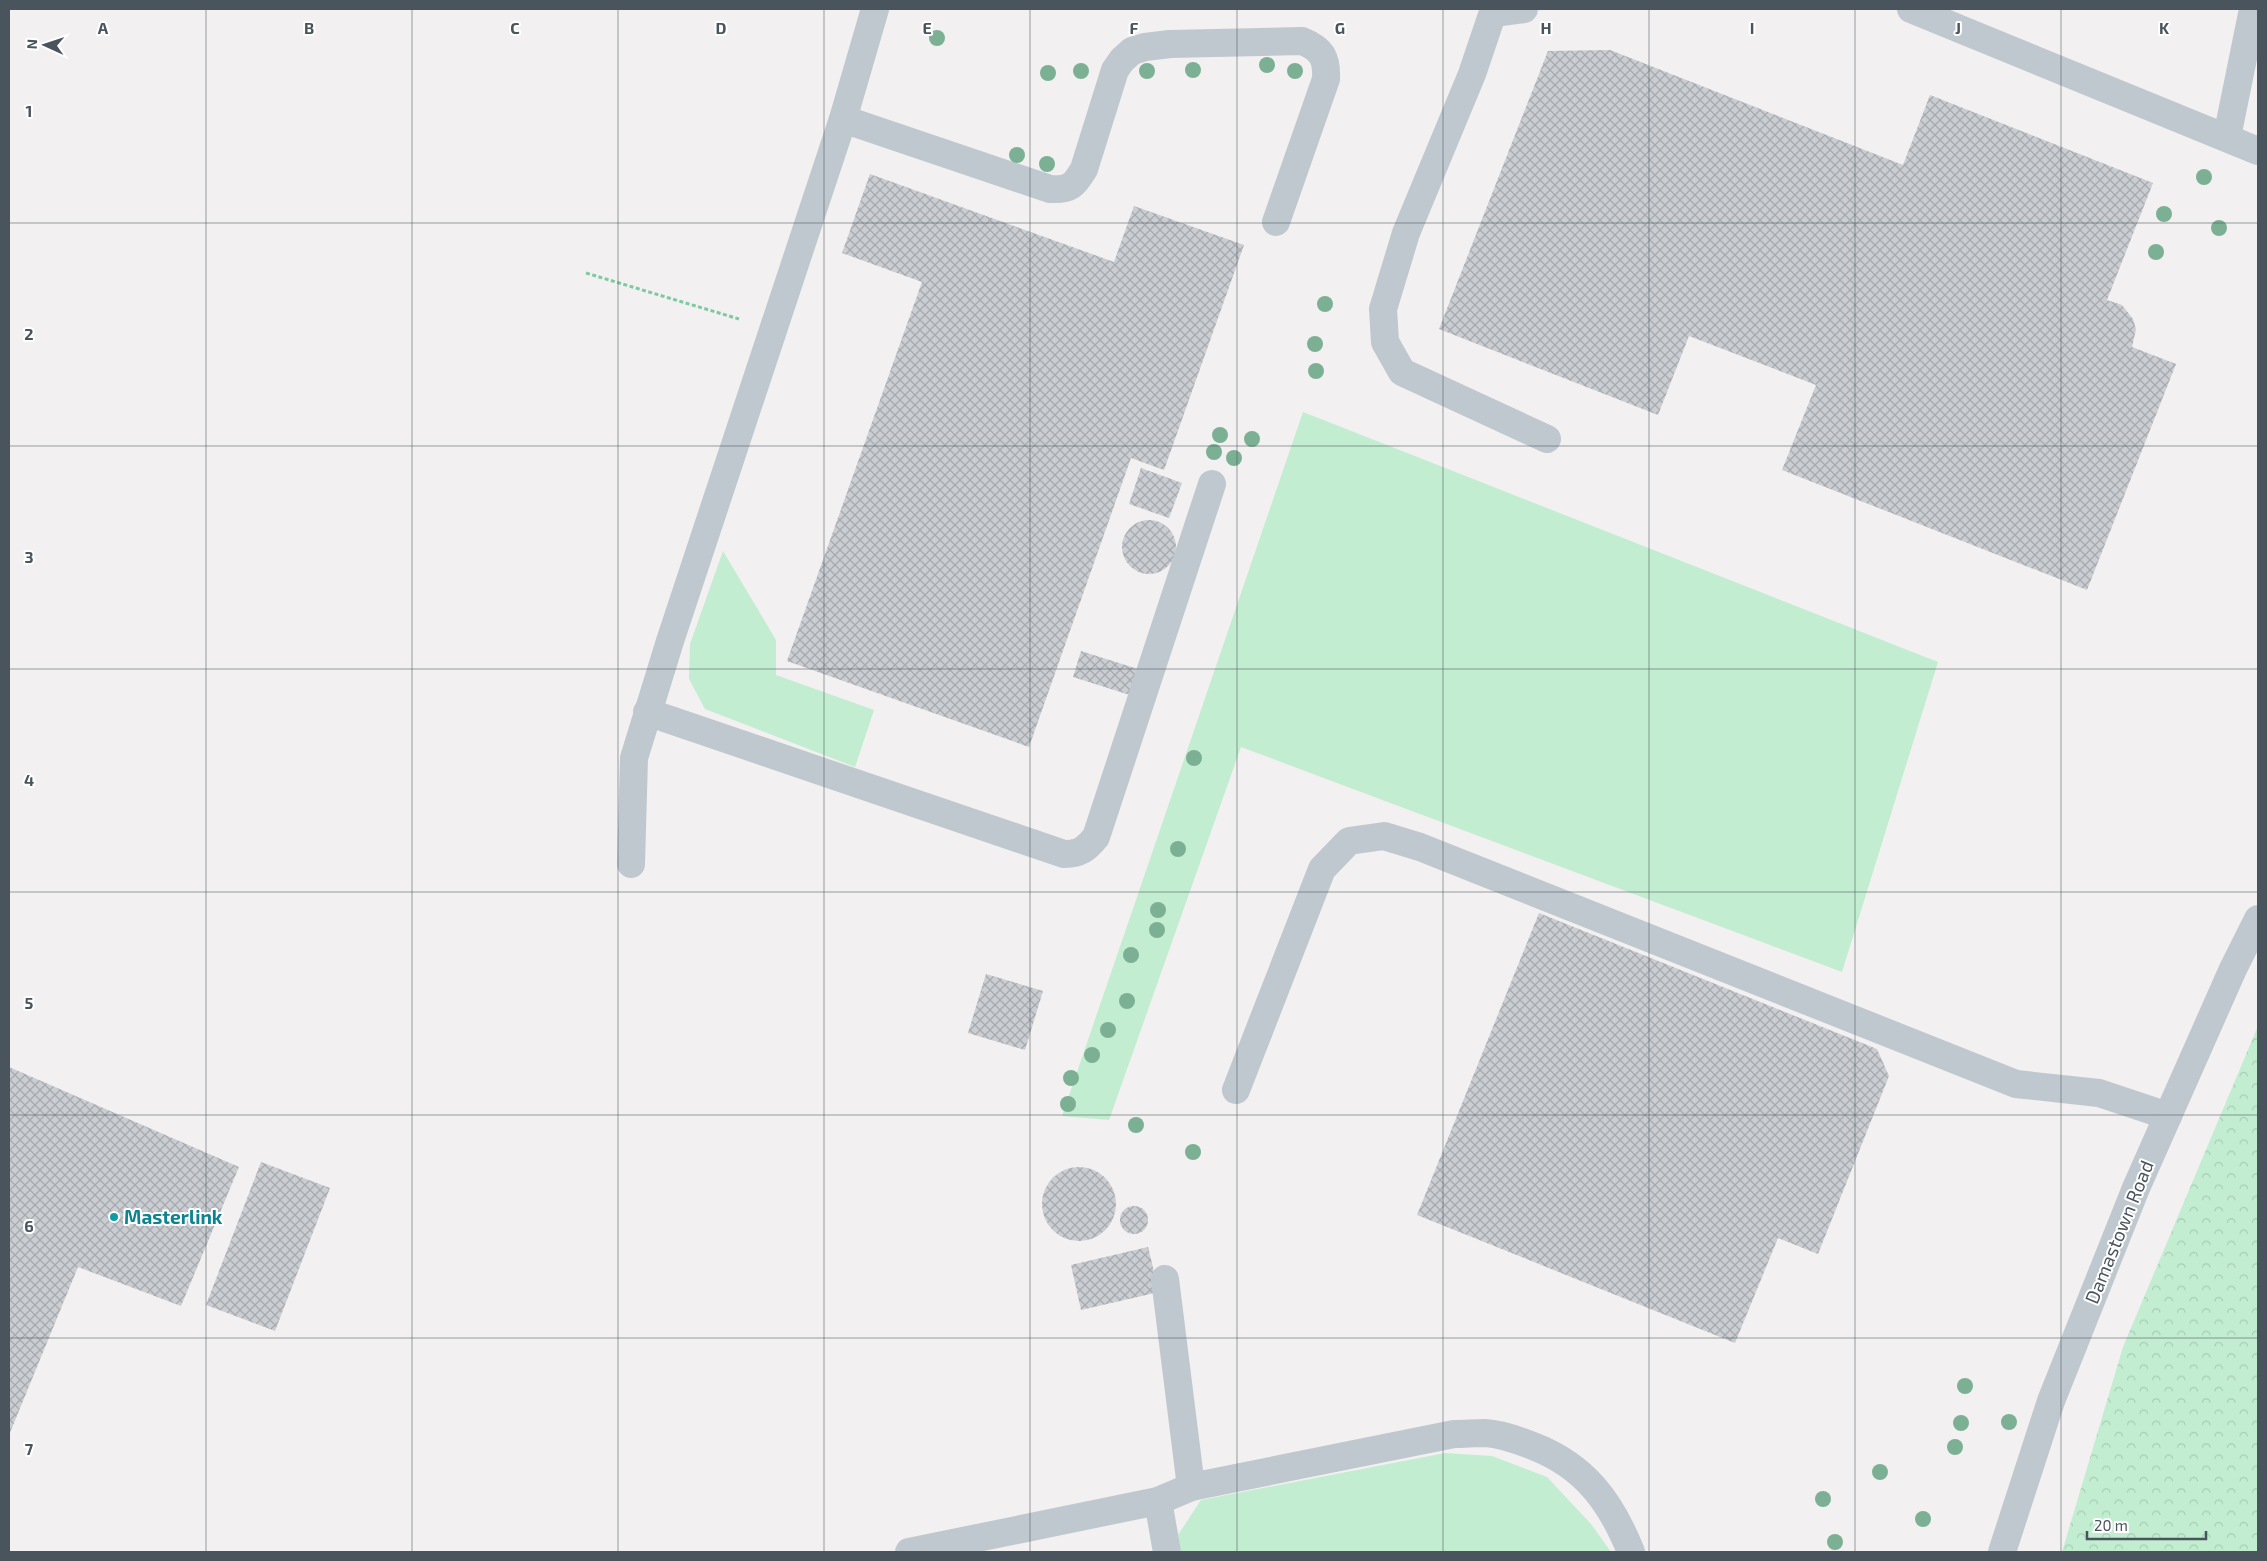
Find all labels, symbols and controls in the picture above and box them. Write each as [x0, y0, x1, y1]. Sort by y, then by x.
text: A [98, 18, 109, 37]
text: B [304, 18, 314, 37]
text: C [510, 18, 520, 37]
text: D [716, 18, 727, 37]
text: E [922, 18, 932, 37]
text: F [1130, 18, 1139, 37]
text: G [1335, 18, 1345, 37]
text: H [1540, 18, 1552, 37]
text: I [1750, 18, 1754, 37]
text: J [1955, 18, 1961, 37]
text: K [2159, 18, 2170, 37]
north arrow [20, 20, 70, 70]
text: N [23, 39, 40, 50]
text: 1 [26, 101, 32, 120]
text: 2 [24, 324, 34, 343]
text: 3 [24, 547, 34, 566]
text: 4 [24, 770, 34, 789]
text: 5 [25, 993, 34, 1012]
street label: Damastown Road [2079, 1157, 2158, 1307]
place label: Masterlink [124, 1205, 223, 1228]
marker: Masterlink [108, 1211, 120, 1223]
text: 6 [24, 1216, 34, 1235]
text: 7 [25, 1439, 34, 1458]
scale bar [2087, 1508, 2206, 1540]
text: 20 m [2094, 1516, 2128, 1534]

